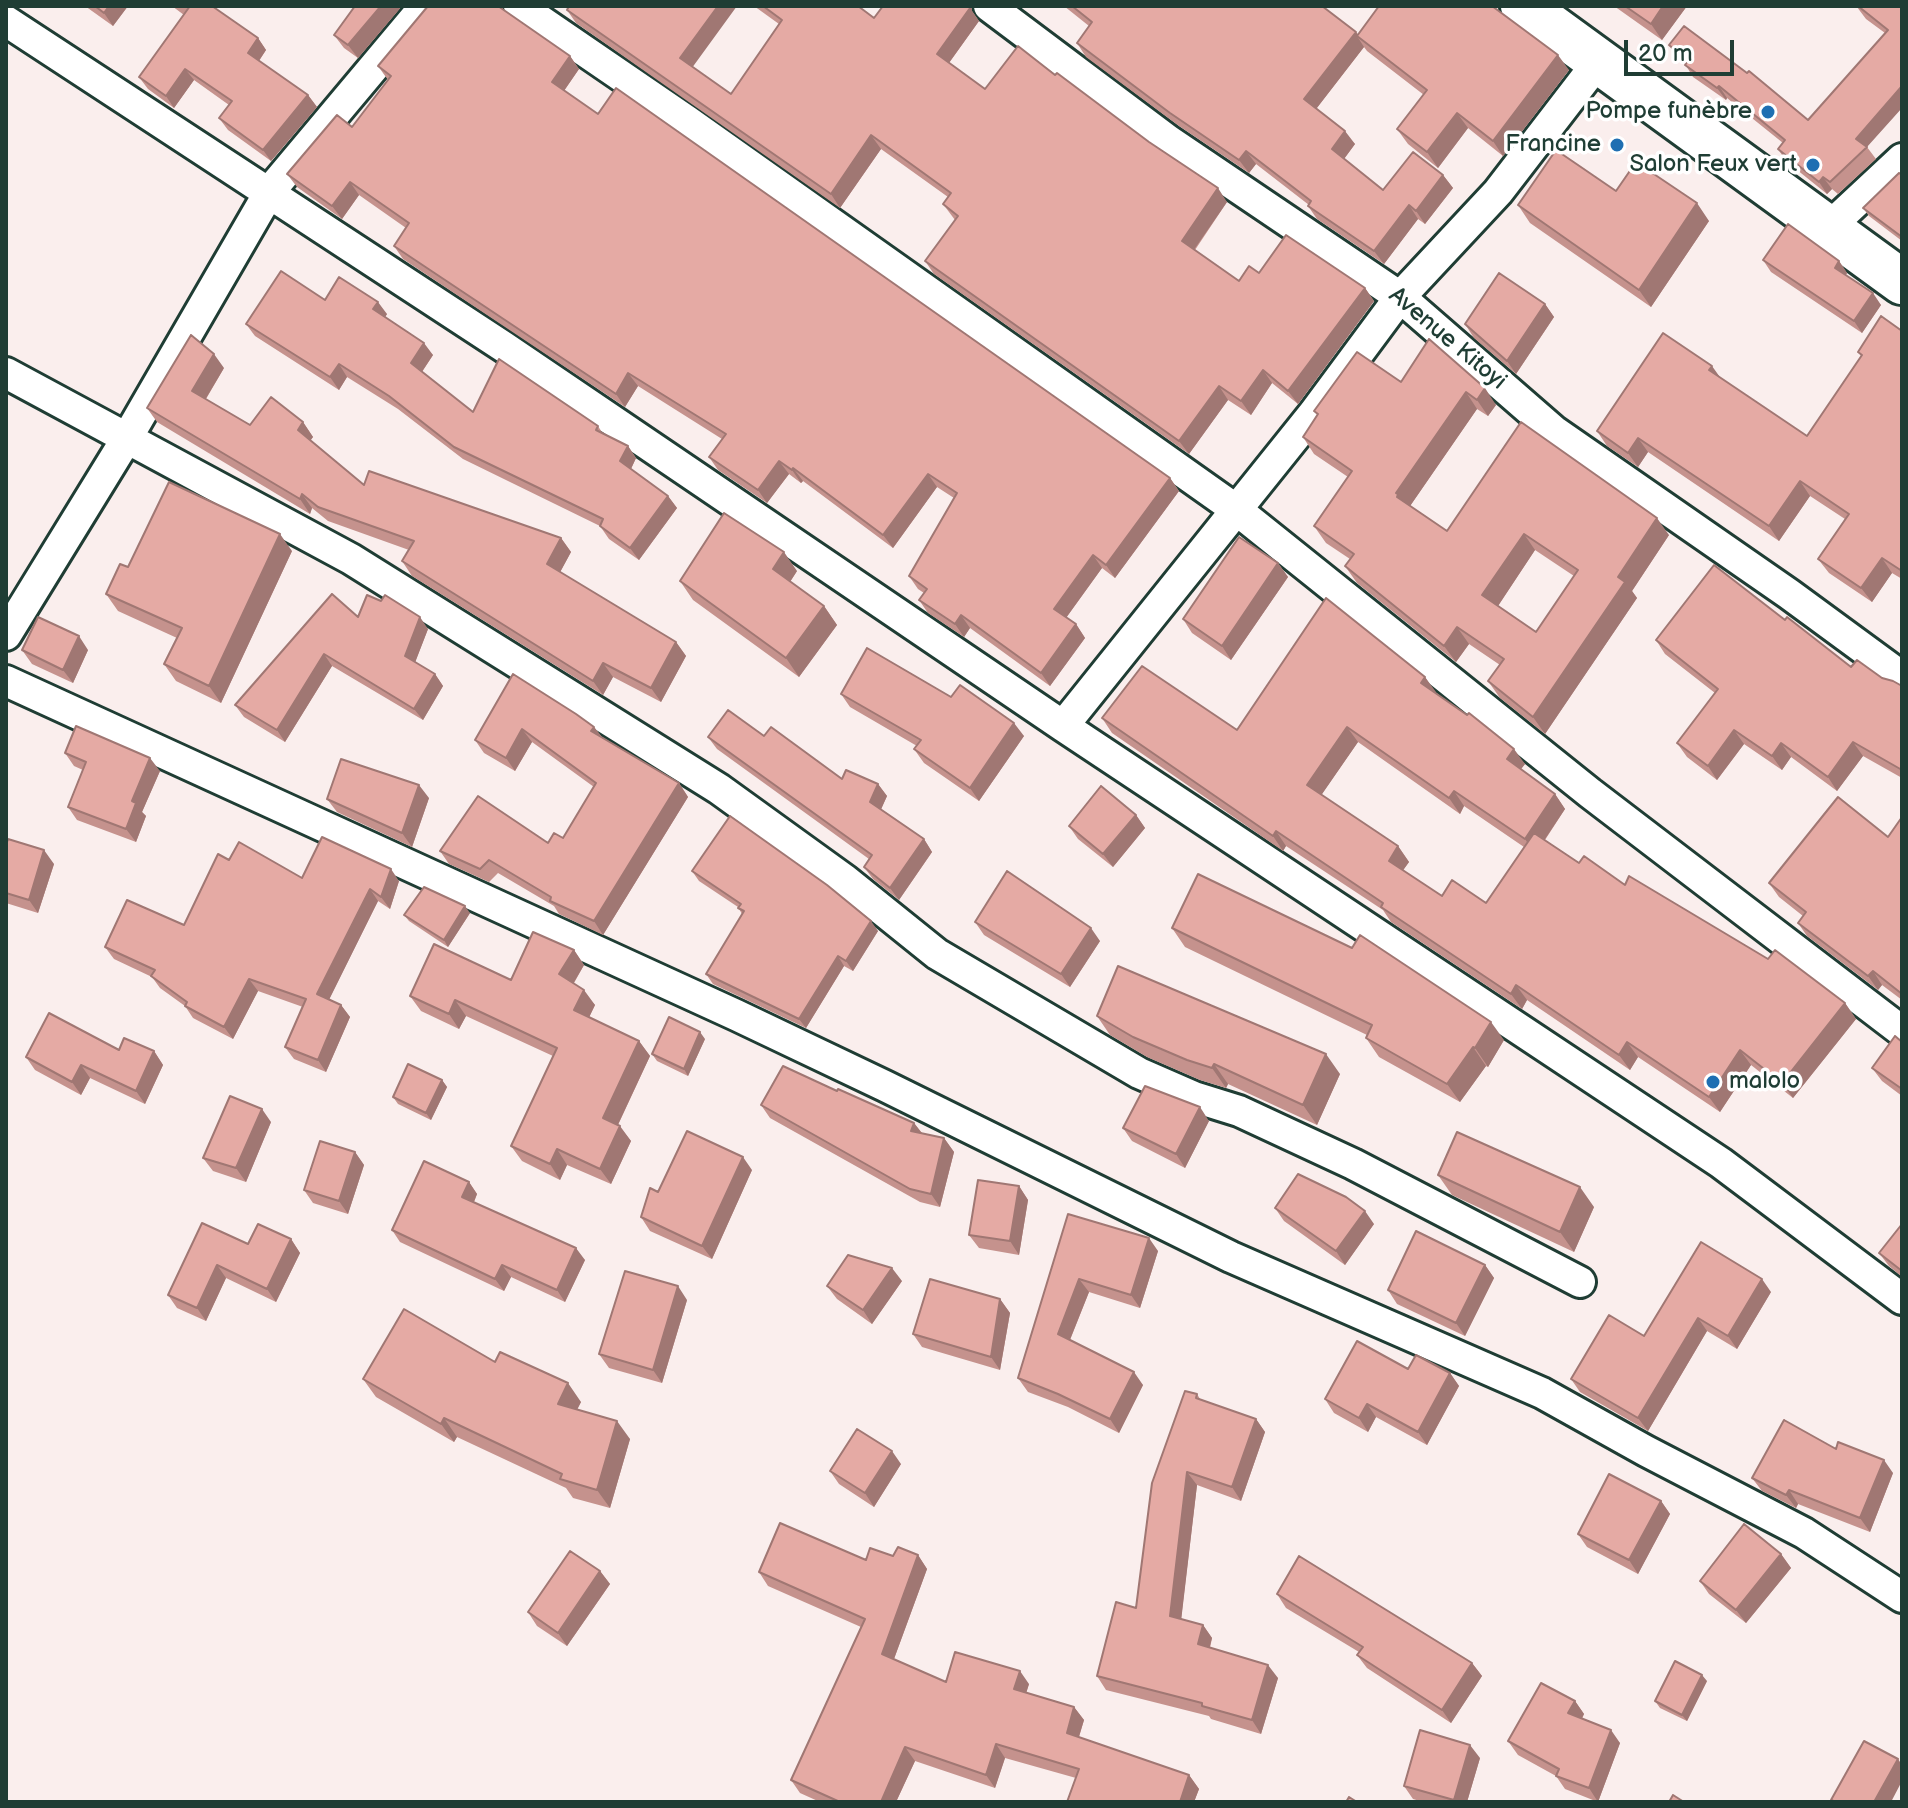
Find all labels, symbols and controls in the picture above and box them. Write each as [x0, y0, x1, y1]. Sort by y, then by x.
scale bar [1628, 24, 1738, 74]
text: 20 m [1638, 39, 1693, 68]
place label: Pompe funèbre [1585, 98, 1752, 126]
marker: Pompe funèbre [1759, 103, 1777, 121]
place label: Francine [1505, 131, 1601, 159]
marker: Francine [1608, 136, 1626, 154]
place label: Salon Feux vert [1629, 151, 1797, 179]
marker: Salon Feux vert [1804, 156, 1822, 174]
street label: Avenue Kitoyi [1382, 282, 1512, 396]
place label: malolo [1729, 1068, 1800, 1096]
marker: malolo [1704, 1073, 1722, 1091]

